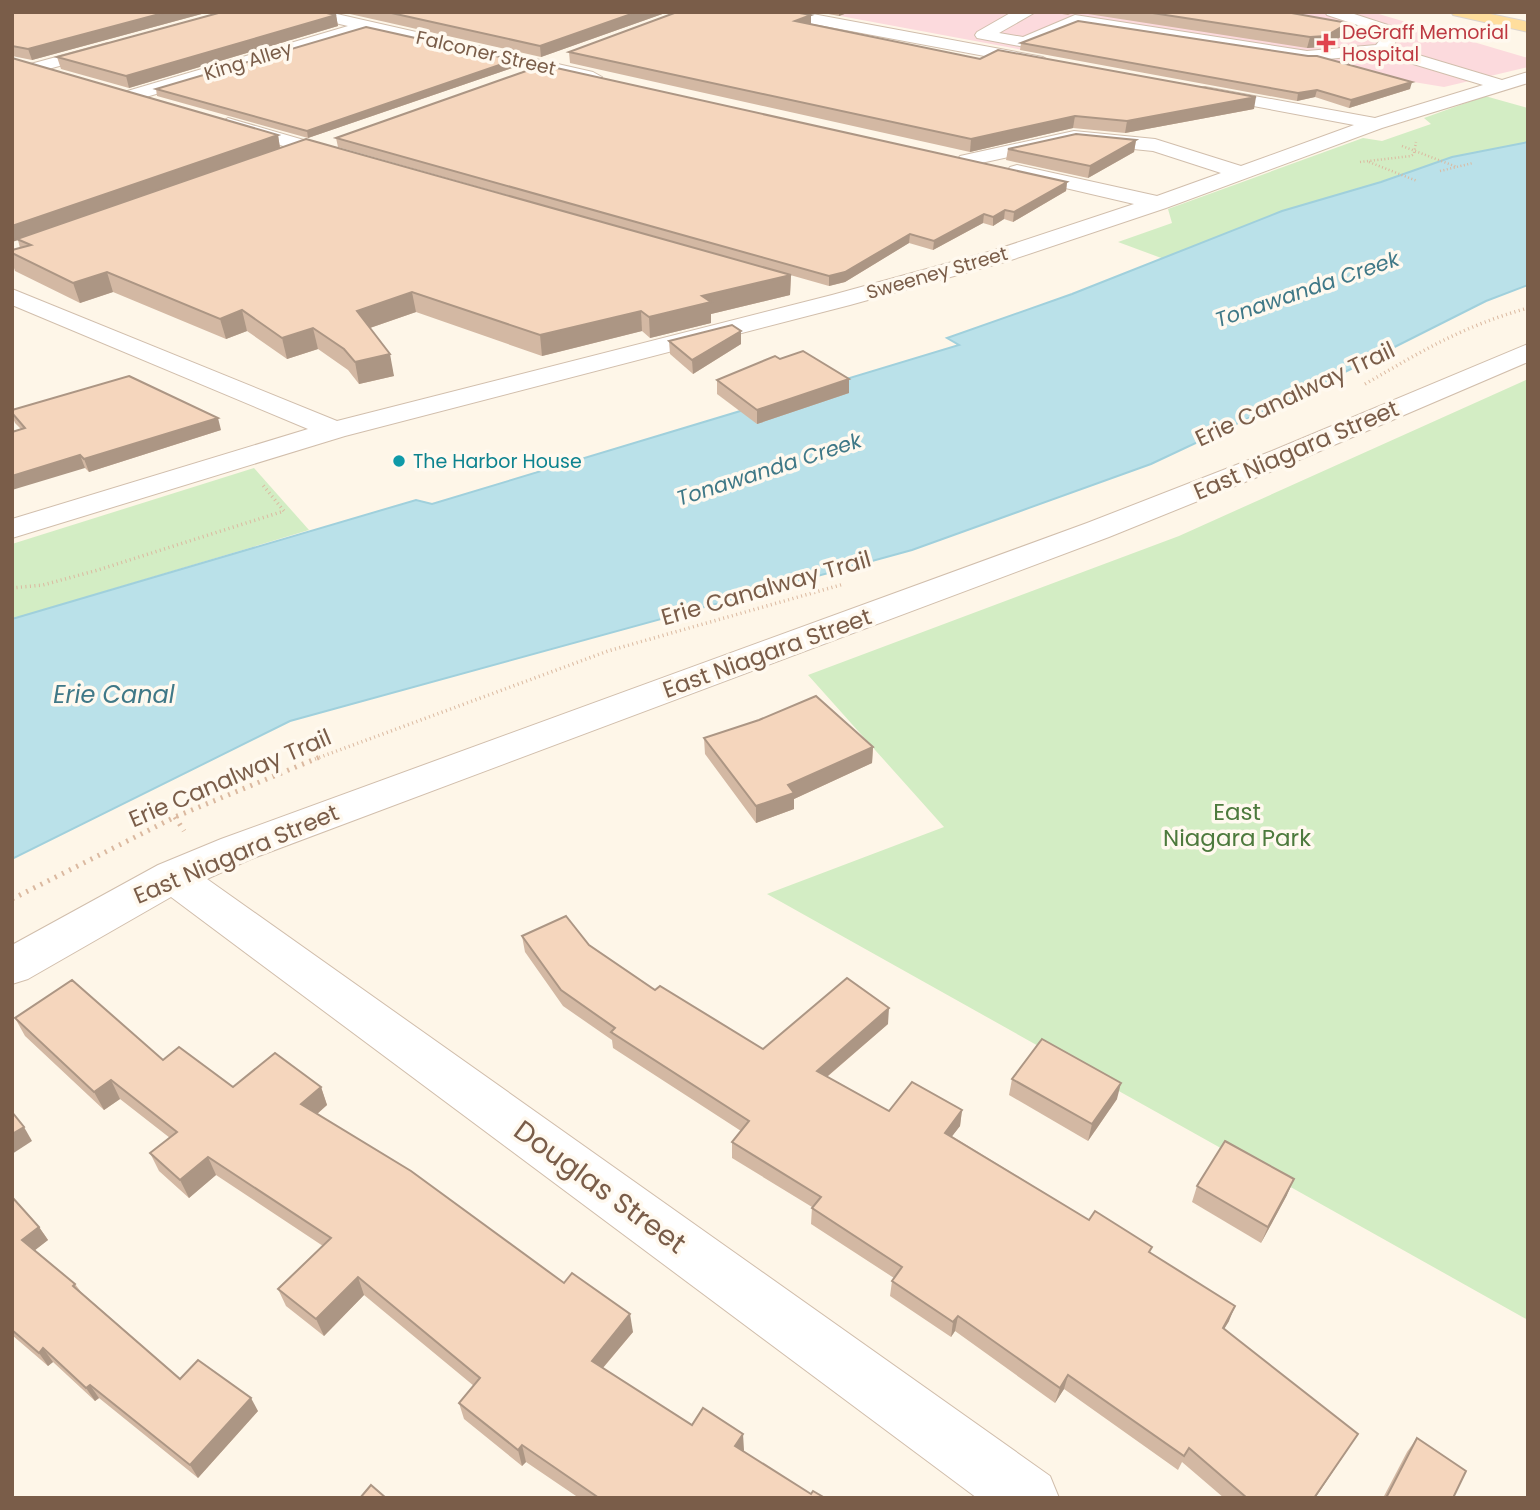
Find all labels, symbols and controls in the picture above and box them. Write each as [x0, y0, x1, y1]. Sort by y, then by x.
place label: DeGraff Memorial Hospital [1342, 19, 1509, 68]
street label: Falconer Street [414, 24, 559, 82]
marker: DeGraff Memorial Hospital [1316, 33, 1336, 53]
street label: King Alley [201, 35, 296, 87]
street label: Sweeney Street [863, 240, 1011, 306]
water label: Tonawanda Creek [1211, 244, 1404, 334]
street label: Erie Canalway Trail [1190, 334, 1400, 454]
street label: East Niagara Street [1189, 392, 1403, 508]
water label: Tonawanda Creek [673, 425, 866, 513]
place label: The Harbor House [413, 448, 582, 475]
marker: The Harbor House [391, 453, 407, 469]
street label: Erie Canalway Trail [657, 543, 875, 633]
street label: East Niagara Street [658, 600, 876, 706]
water label: Erie Canal [53, 678, 175, 711]
street label: Erie Canalway Trail [124, 721, 336, 835]
street label: East Niagara Street [129, 796, 343, 912]
park label: East Niagara Park [1163, 796, 1311, 854]
street label: Douglas Street [506, 1111, 694, 1263]

